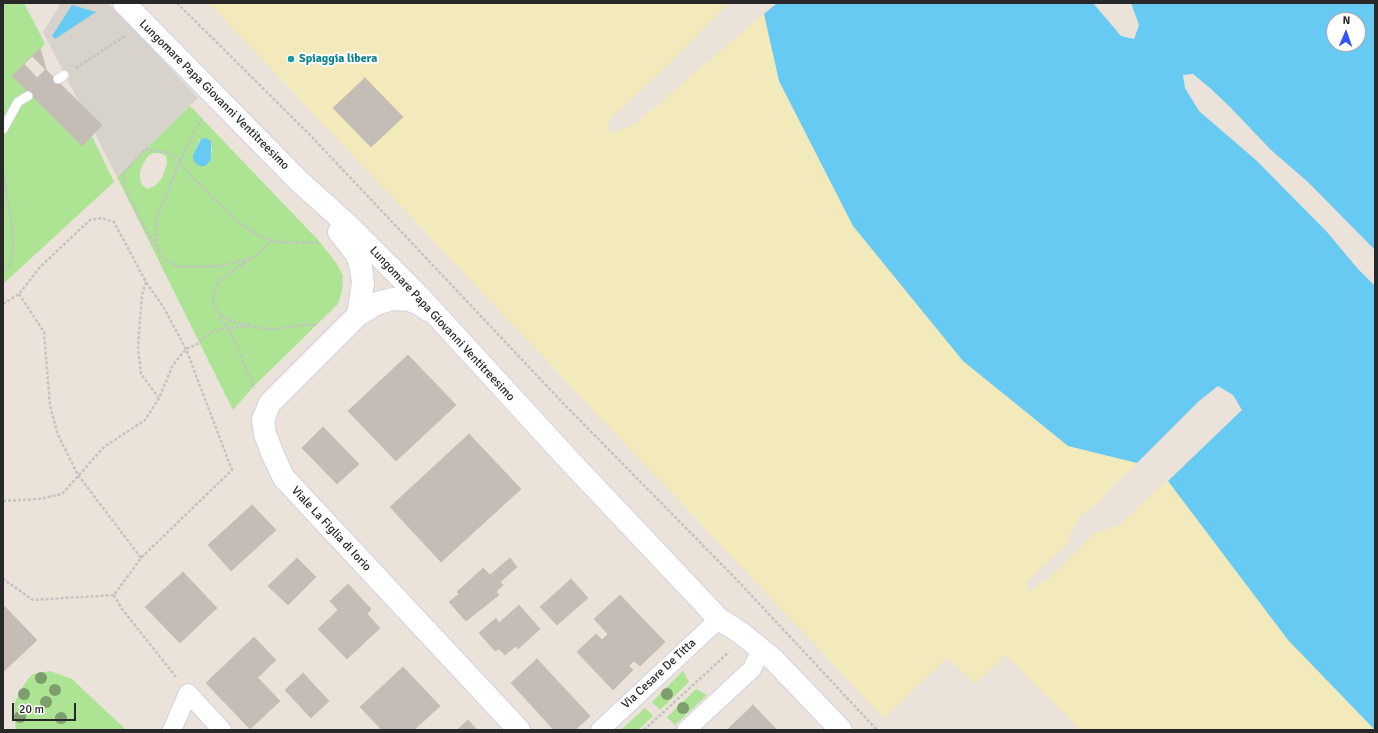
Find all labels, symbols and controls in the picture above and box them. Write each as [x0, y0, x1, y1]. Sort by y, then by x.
north arrow [1326, 12, 1366, 52]
text: N [1342, 14, 1350, 27]
street label: Lungomare Papa Giovanni Ventitreesimo [136, 17, 292, 173]
place label: Spiaggia libera [299, 52, 377, 66]
marker: Spiaggia libera [286, 54, 296, 64]
street label: Lungomare Papa Giovanni Ventitreesimo [366, 244, 518, 404]
street label: Viale La Figlia di Iorio [288, 484, 374, 574]
street label: Via Cesare De Titta [619, 636, 699, 712]
scale bar [14, 695, 78, 721]
text: 20 m [19, 702, 44, 717]

